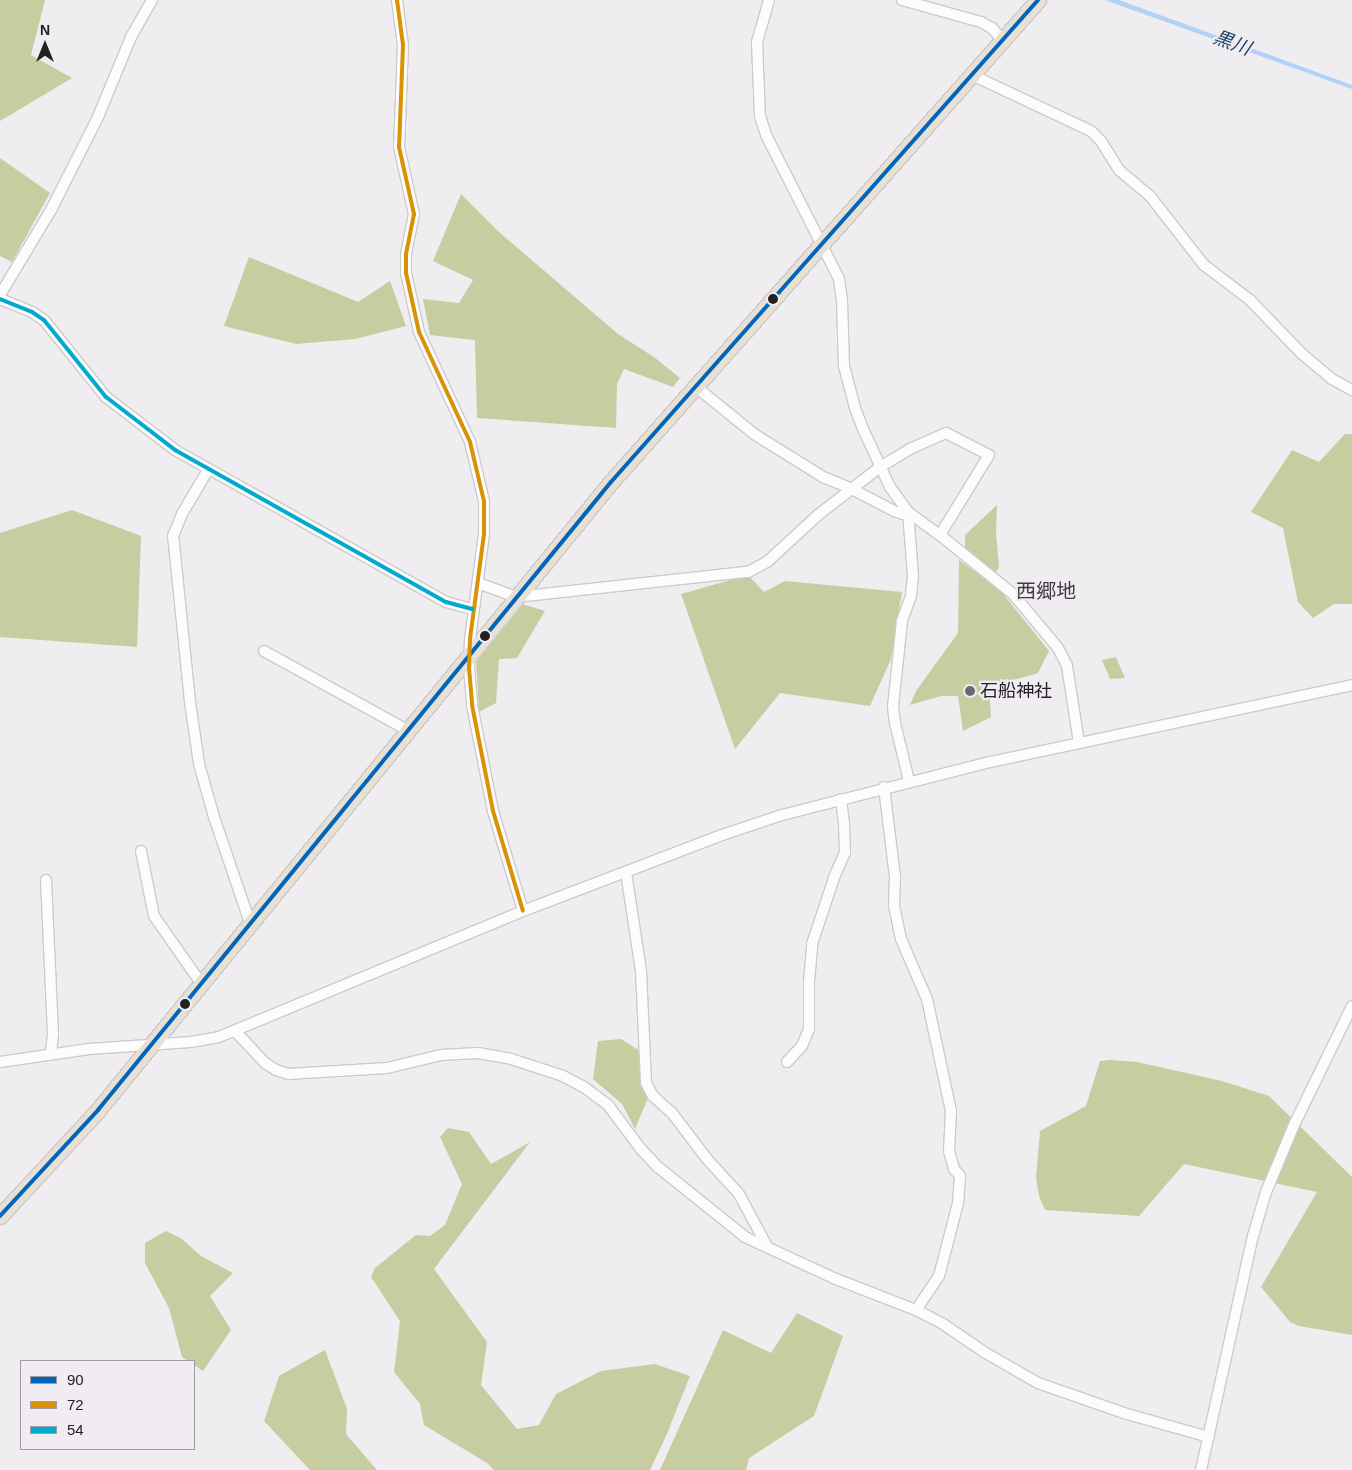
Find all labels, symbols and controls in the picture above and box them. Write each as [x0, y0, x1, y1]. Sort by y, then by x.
north arrow [20, 20, 70, 70]
text: N [40, 22, 50, 38]
water label: 黒川 [1210, 26, 1254, 60]
unlabelled marker [768, 294, 778, 304]
district label: 西郷地 [1016, 579, 1076, 603]
unlabelled marker [480, 631, 490, 641]
place label: 石船神社 [980, 680, 1052, 702]
marker: 石船神社 [964, 685, 976, 697]
unlabelled marker [180, 999, 190, 1009]
legend [20, 1360, 195, 1450]
text: 90 [67, 1371, 84, 1388]
text: 72 [67, 1396, 84, 1413]
text: 54 [67, 1421, 84, 1438]

